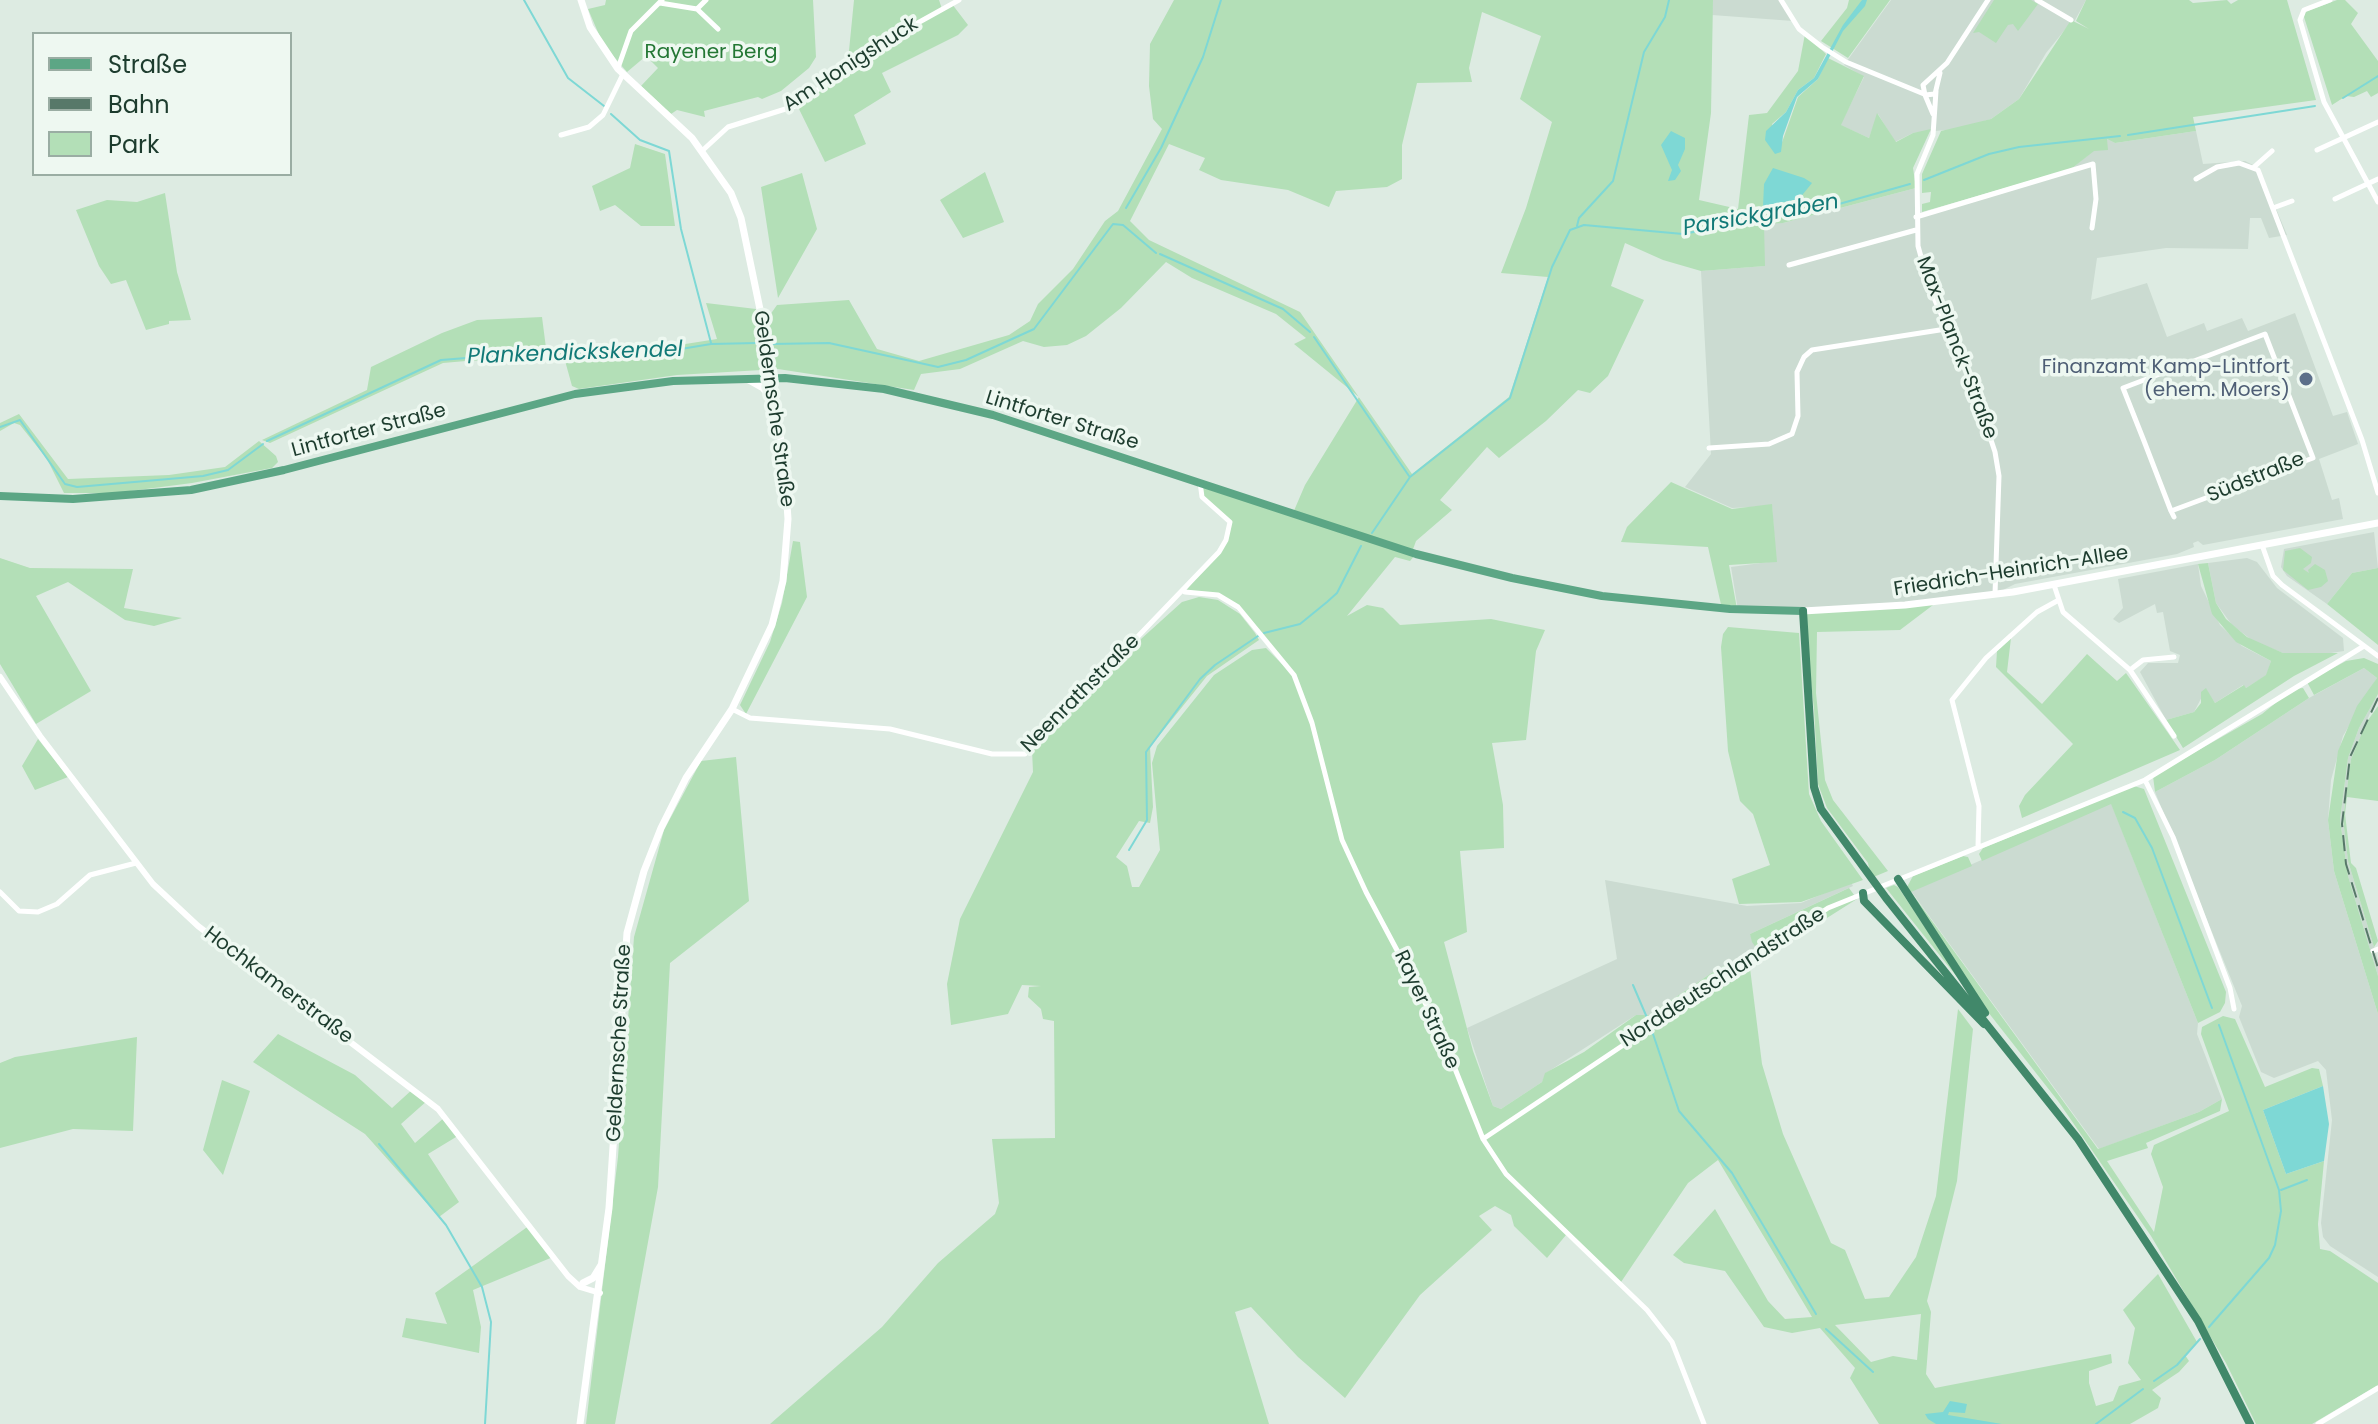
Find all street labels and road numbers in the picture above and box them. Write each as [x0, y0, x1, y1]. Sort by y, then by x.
street label: Am Honigshuck [779, 13, 923, 117]
street label: Max-Planck-Straße [1910, 253, 2002, 443]
street label: Geldernsche Straße [747, 309, 799, 509]
street label: Lintforter Straße [982, 386, 1142, 456]
street label: Lintforter Straße [289, 399, 449, 463]
street label: Südstraße [2204, 448, 2308, 508]
street label: Friedrich-Heinrich-Allee [1892, 542, 2130, 602]
street label: Neenrathstraße [1017, 630, 1145, 758]
street label: Norddeutschlandstraße [1616, 903, 1830, 1053]
street label: Hochkamerstraße [199, 922, 357, 1050]
street label: Geldernsche Straße [603, 943, 637, 1143]
street label: Rayer Straße [1388, 947, 1464, 1073]

